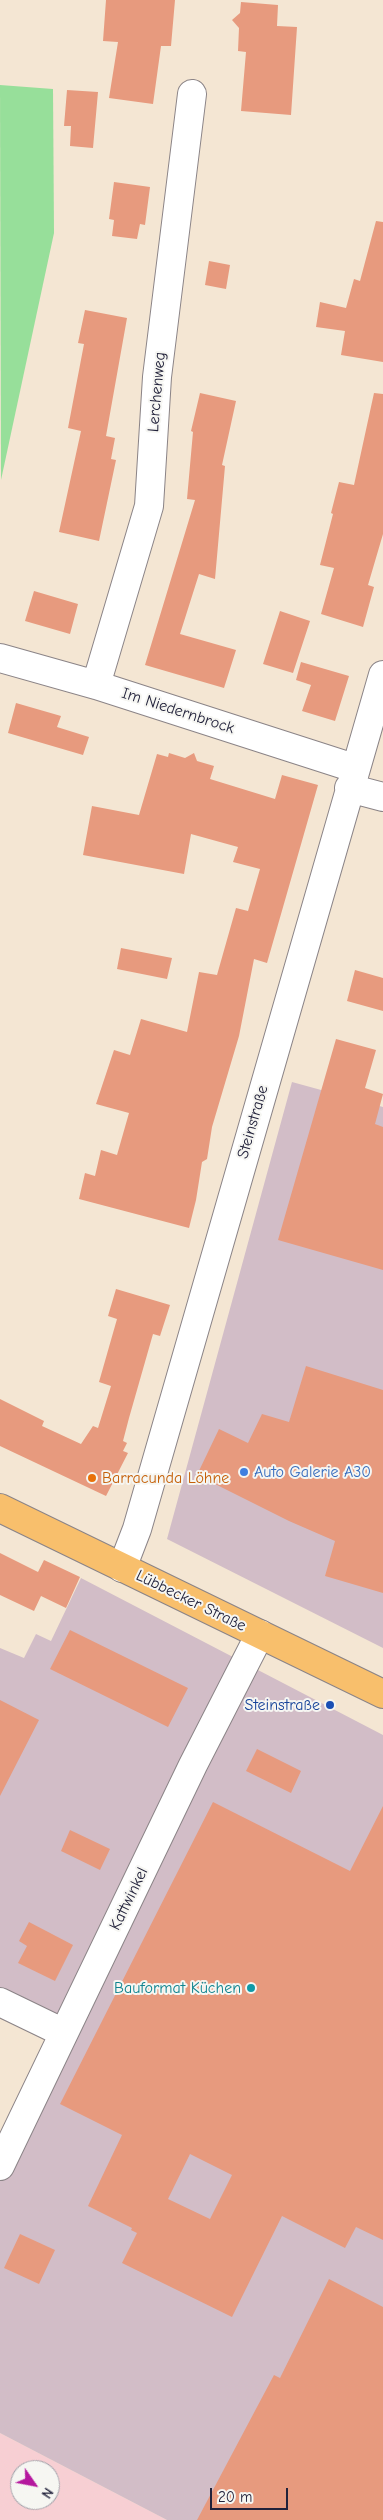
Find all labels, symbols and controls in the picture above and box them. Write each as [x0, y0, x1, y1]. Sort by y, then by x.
street label: Lerchenweg [144, 351, 170, 433]
street label: Im Niedernbrock [119, 684, 237, 738]
street label: Steinstraße [233, 1083, 273, 1161]
place label: Auto Galerie A30 [254, 1462, 371, 1482]
marker: Auto Galerie A30 [238, 1466, 250, 1478]
place label: Barracunda Löhne [102, 1468, 229, 1488]
marker: Barracunda Löhne [86, 1472, 98, 1484]
street label: Lübbecker Straße [133, 1566, 249, 1636]
place label: Steinstraße [245, 1695, 320, 1715]
marker: Steinstraße [324, 1699, 336, 1711]
street label: Kattwinkel [106, 1865, 152, 1933]
place label: Bauformat Küchen [114, 1978, 241, 1998]
marker: Bauformat Küchen [245, 1982, 257, 1994]
north arrow [10, 2460, 60, 2510]
scale bar [213, 2478, 290, 2510]
text: N [38, 2484, 57, 2501]
text: 20 m [218, 2488, 252, 2506]

